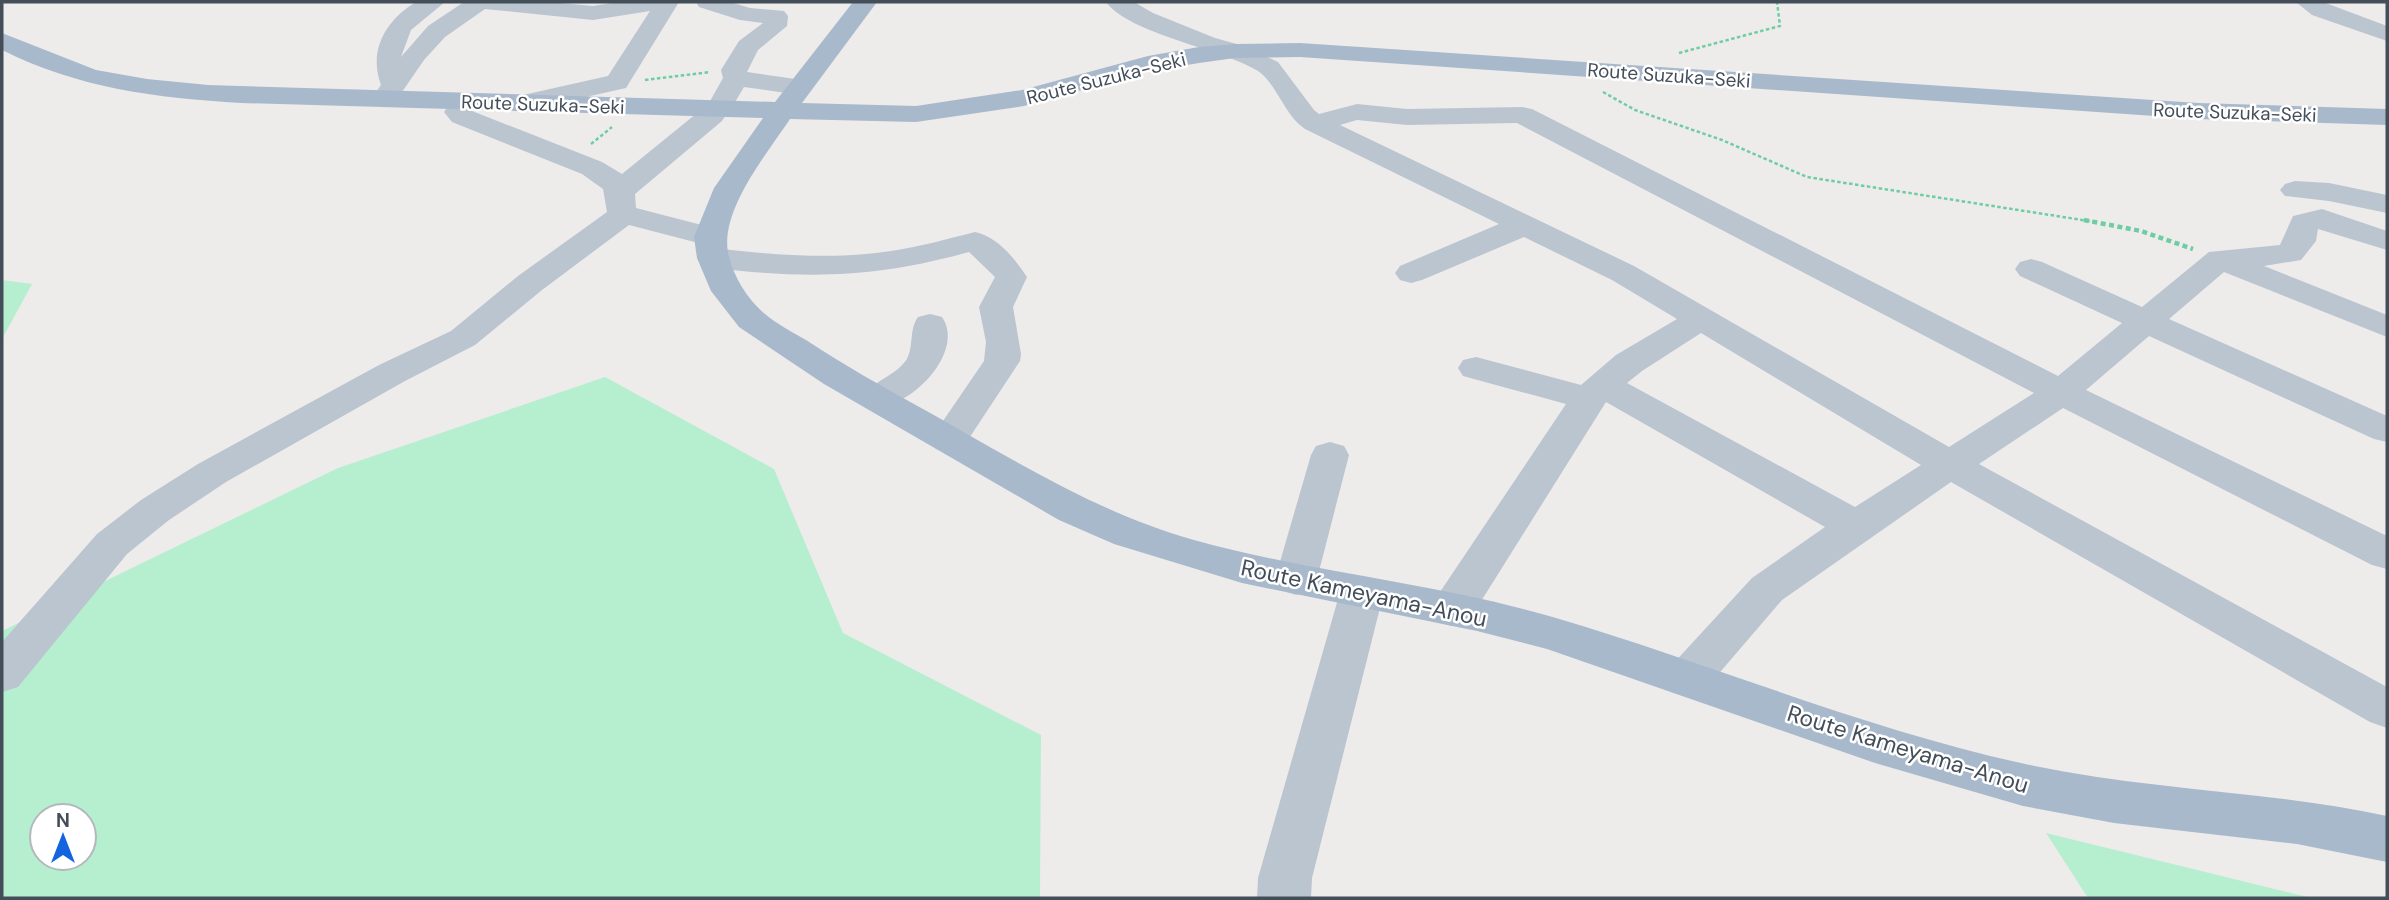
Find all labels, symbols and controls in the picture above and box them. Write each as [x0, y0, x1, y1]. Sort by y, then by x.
street label: Route Suzuka-Seki [1024, 47, 1188, 110]
street label: Route Suzuka-Seki [1587, 57, 1751, 94]
street label: Route Suzuka-Seki [461, 89, 625, 120]
street label: Route Suzuka-Seki [2153, 97, 2317, 128]
street label: Route Kameyama-Anou [1238, 552, 1490, 634]
street label: Route Kameyama-Anou [1784, 698, 2032, 800]
north arrow [28, 802, 98, 872]
text: N [56, 808, 70, 833]

